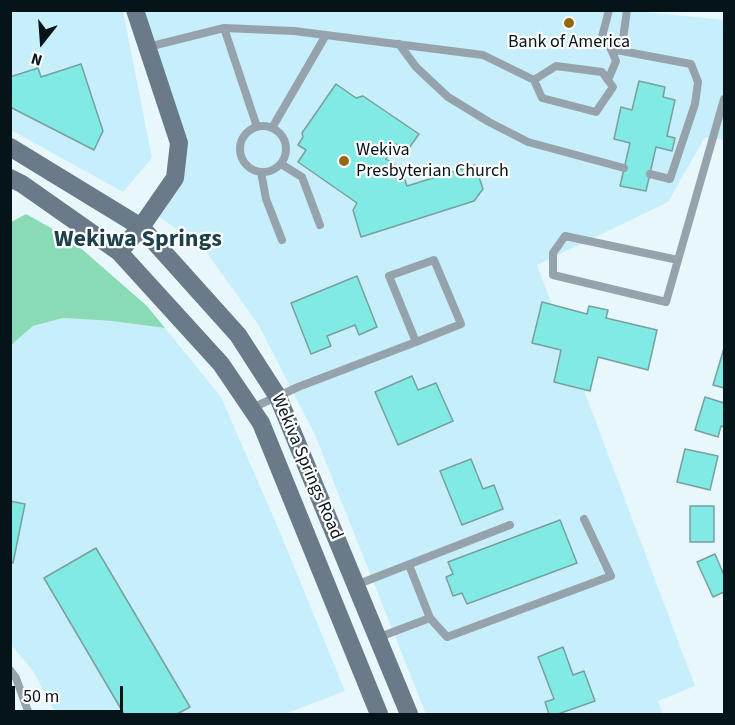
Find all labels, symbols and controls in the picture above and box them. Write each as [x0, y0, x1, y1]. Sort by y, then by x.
north arrow [12, 12, 72, 72]
marker: Bank of America [562, 16, 576, 30]
place label: Bank of America [508, 32, 630, 54]
text: N [28, 47, 45, 71]
place label: Wekiva Presbyterian Church [356, 140, 509, 182]
marker: Wekiva Presbyterian Church [337, 154, 351, 168]
district label: Wekiwa Springs [54, 227, 222, 255]
street label: Wekiva Springs Road [266, 391, 346, 543]
scale bar [15, 674, 126, 712]
text: 50 m [23, 684, 59, 709]

